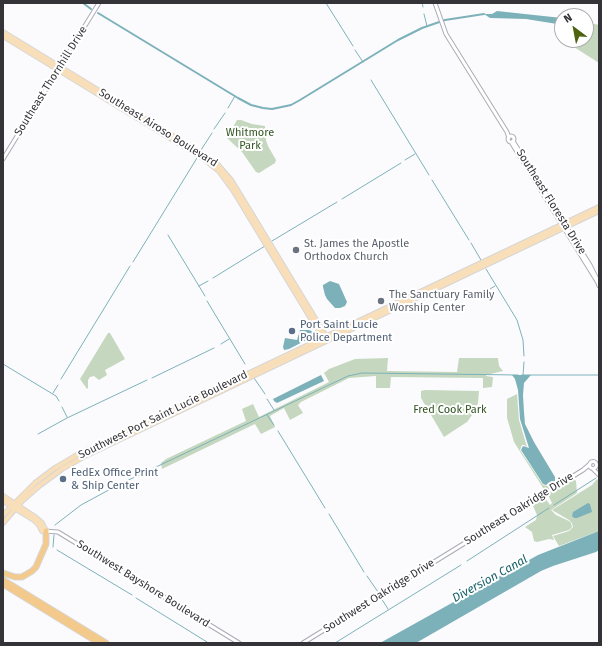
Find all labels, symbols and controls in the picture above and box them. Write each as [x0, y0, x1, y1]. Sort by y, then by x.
north arrow [554, 8, 594, 48]
text: N [561, 11, 574, 26]
street label: Southeast Thornhill Drive [12, 24, 90, 138]
street label: Southeast Airoso Boulevard [96, 86, 220, 170]
park label: Whitmore Park [226, 126, 274, 152]
street label: Southeast Floresta Drive [513, 147, 589, 257]
place label: St. James the Apostle Orthodox Church [304, 237, 409, 263]
marker: St. James the Apostle Orthodox Church [291, 245, 301, 255]
place label: The Sanctuary Family Worship Center [389, 288, 494, 314]
marker: The Sanctuary Family Worship Center [376, 296, 386, 306]
place label: Port Saint Lucie Police Department [300, 318, 392, 344]
marker: Port Saint Lucie Police Department [287, 326, 297, 336]
street label: Southwest Port Saint Lucie Boulevard [76, 368, 250, 462]
park label: Fred Cook Park [413, 403, 487, 417]
place label: FedEx Office Print & Ship Center [71, 466, 158, 492]
street label: Southeast Oakridge Drive [462, 470, 576, 548]
marker: FedEx Office Print & Ship Center [58, 474, 68, 484]
street label: Southwest Bayshore Boulevard [74, 538, 212, 630]
water label: Diversion Canal [450, 552, 530, 606]
street label: Southwest Oakridge Drive [321, 556, 437, 636]

